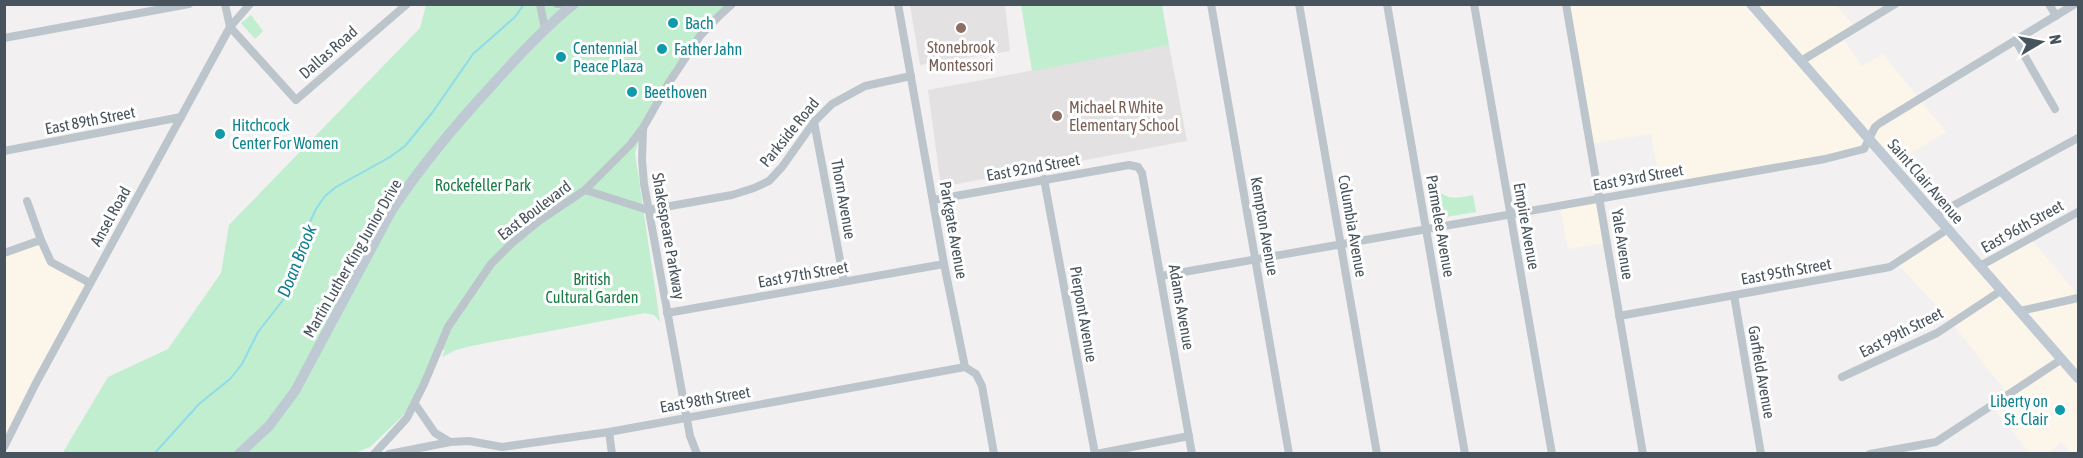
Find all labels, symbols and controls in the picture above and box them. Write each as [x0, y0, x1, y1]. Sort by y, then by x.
north arrow [2011, 12, 2071, 72]
place label: Bach [685, 14, 714, 32]
marker: Bach [666, 16, 680, 30]
marker: Stonebrook Montessori [954, 21, 968, 35]
street label: Dallas Road [295, 22, 361, 82]
text: N [2046, 33, 2065, 46]
place label: Stonebrook Montessori [927, 38, 995, 74]
place label: Centennial Peace Plaza [573, 39, 643, 75]
place label: Father Jahn [674, 40, 742, 58]
marker: Father Jahn [655, 42, 669, 56]
marker: Centennial Peace Plaza [554, 50, 568, 64]
place label: Beethoven [644, 83, 707, 101]
marker: Beethoven [625, 85, 639, 99]
street label: Parkside Road [756, 94, 822, 170]
place label: Michael R White Elementary School [1069, 98, 1180, 135]
street label: East 89th Street [43, 102, 137, 138]
marker: Michael R White Elementary School [1050, 109, 1064, 123]
place label: Hitchcock Center For Women [232, 116, 339, 152]
marker: Hitchcock Center For Women [213, 127, 227, 141]
street label: Saint Clair Avenue [1884, 135, 1968, 227]
street label: East 92nd Street [985, 150, 1081, 184]
street label: Thorn Avenue [828, 158, 860, 240]
street label: East 93rd Street [1591, 160, 1685, 194]
street label: Shakespeare Parkway [648, 171, 689, 301]
street label: Parmelee Avenue [1423, 173, 1459, 279]
street label: Columbia Avenue [1335, 174, 1371, 278]
street label: Kempton Avenue [1246, 175, 1283, 277]
street label: Martin Luther King Junior Drive [299, 176, 406, 341]
park label: Rockefeller Park [435, 176, 531, 194]
street label: East Boulevard [494, 177, 574, 243]
street label: Parkgate Avenue [936, 180, 971, 280]
street label: Empire Avenue [1510, 181, 1544, 271]
street label: Ansel Road [86, 183, 134, 249]
street label: East 96th Street [1978, 196, 2067, 256]
street label: Yale Avenue [1609, 207, 1637, 281]
water label: Doan Brook [273, 221, 321, 300]
street label: East 95th Street [1739, 254, 1833, 288]
street label: East 97th Street [756, 257, 850, 291]
street label: Adams Avenue [1166, 263, 1198, 351]
street label: Pierpont Avenue [1066, 265, 1101, 364]
park label: British Cultural Garden [545, 270, 639, 306]
street label: East 99th Street [1856, 303, 1946, 361]
street label: Garfield Avenue [1745, 324, 1779, 420]
street label: East 98th Street [658, 382, 752, 416]
place label: Liberty on St. Clair [1990, 392, 2048, 428]
marker: Liberty on St. Clair [2053, 403, 2067, 417]

